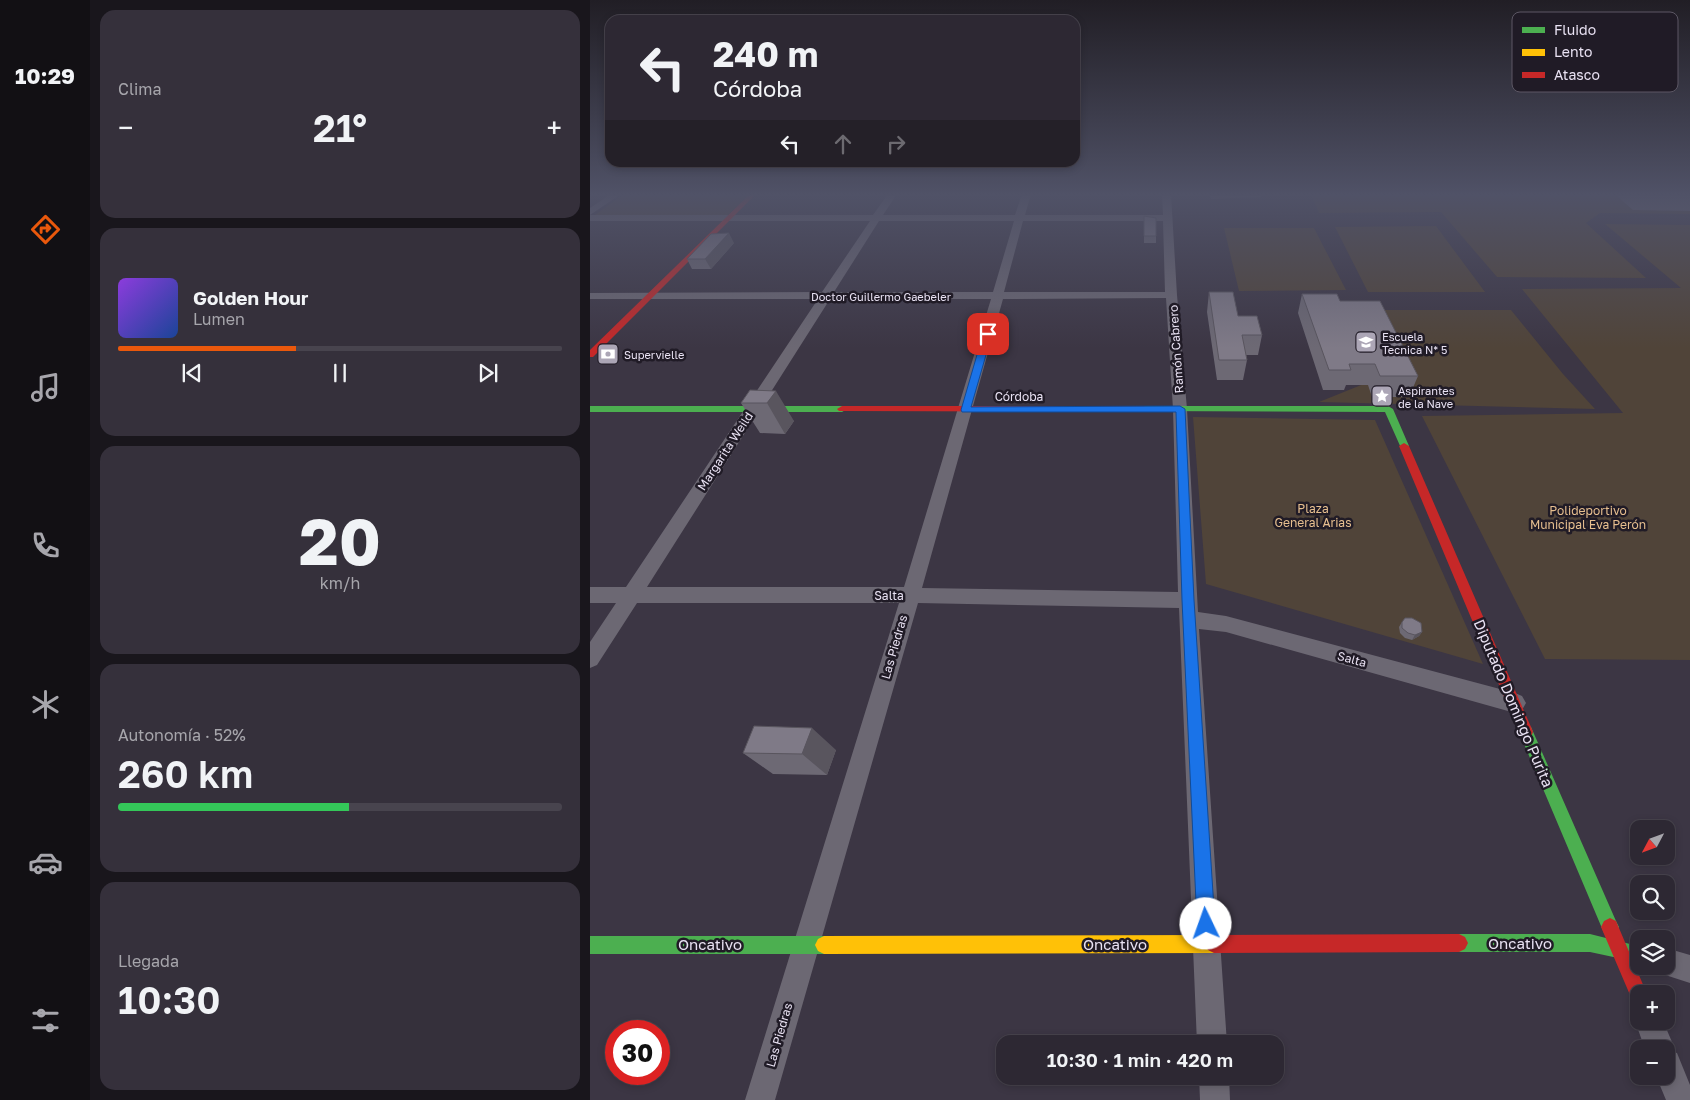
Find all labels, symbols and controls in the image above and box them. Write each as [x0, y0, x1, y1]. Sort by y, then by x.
legend [1512, 12, 1678, 92]
text: Fluido [1554, 21, 1596, 38]
text: 240 m [713, 33, 818, 75]
icon: left [630, 35, 695, 100]
text: Lento [1554, 43, 1592, 60]
text: 10:29 [15, 62, 75, 89]
text: Atasco [1554, 66, 1600, 83]
text: Córdoba [713, 75, 802, 102]
text: Clima [118, 79, 162, 99]
text: 21° [313, 105, 367, 150]
text: − [118, 111, 133, 144]
text: + [547, 111, 562, 144]
icon: left [776, 130, 804, 158]
icon: ahead [829, 130, 857, 158]
icon: right [882, 130, 910, 158]
icon: directions [28, 212, 63, 247]
text: Golden Hour [193, 286, 308, 309]
street label: Doctor Guillermo Gaebeler [811, 290, 952, 303]
street label: Ramón Cabrero [1165, 304, 1187, 394]
text: Lumen [193, 309, 245, 329]
pin [967, 313, 1009, 355]
icon: arrive [974, 320, 1002, 348]
school or university icon: Escuela Tecnica N* 5 [1354, 330, 1378, 354]
place label: Escuela Tecnica N* 5 [1382, 330, 1447, 356]
bank icon: Supervielle [596, 342, 620, 366]
place label: Supervielle [624, 348, 684, 361]
icon: previous [178, 359, 206, 387]
icon: pause [326, 359, 354, 387]
icon: next [474, 359, 502, 387]
icon: music [28, 370, 63, 405]
place icon: Aspirantes de la Nave [1370, 384, 1394, 408]
place label: Aspirantes de la Nave [1398, 384, 1455, 410]
street label: Córdoba [995, 389, 1043, 404]
street label: Margarita Weild [694, 409, 756, 493]
text: 20 [299, 501, 381, 579]
park label: Plaza General Arias [1274, 501, 1352, 530]
park label: Polideportivo Municipal Eva Perón [1530, 503, 1646, 532]
icon: phone [28, 528, 63, 563]
text: km/h [320, 573, 360, 593]
street label: Salta [874, 588, 904, 603]
street label: Las Piedras [878, 613, 910, 681]
street label: Diputado Domingo Purita [1470, 616, 1558, 790]
street label: Salta [1336, 648, 1368, 670]
icon: climate [28, 687, 63, 722]
text: Autonomía · 52% [118, 725, 246, 745]
text: 260 km [118, 751, 253, 796]
north arrow [1630, 820, 1675, 865]
map controls [1630, 820, 1675, 1085]
icon: car [28, 845, 63, 880]
button: search [1630, 875, 1675, 920]
position arrow [1179, 897, 1231, 949]
button: layers [1630, 930, 1675, 975]
street label: Oncativo [1488, 934, 1552, 952]
street label: Oncativo [678, 935, 742, 953]
street label: Oncativo [1083, 935, 1147, 953]
text: Llegada [118, 951, 179, 971]
text: 10:30 [118, 977, 220, 1022]
button: + [1630, 985, 1675, 1030]
street label: Las Piedras [763, 1001, 795, 1069]
icon: filters [28, 1003, 63, 1038]
speed limit sign: 30 [605, 1020, 670, 1085]
button: − [1630, 1040, 1675, 1085]
text: 10:30 · 1 min · 420 m [1047, 1048, 1233, 1071]

